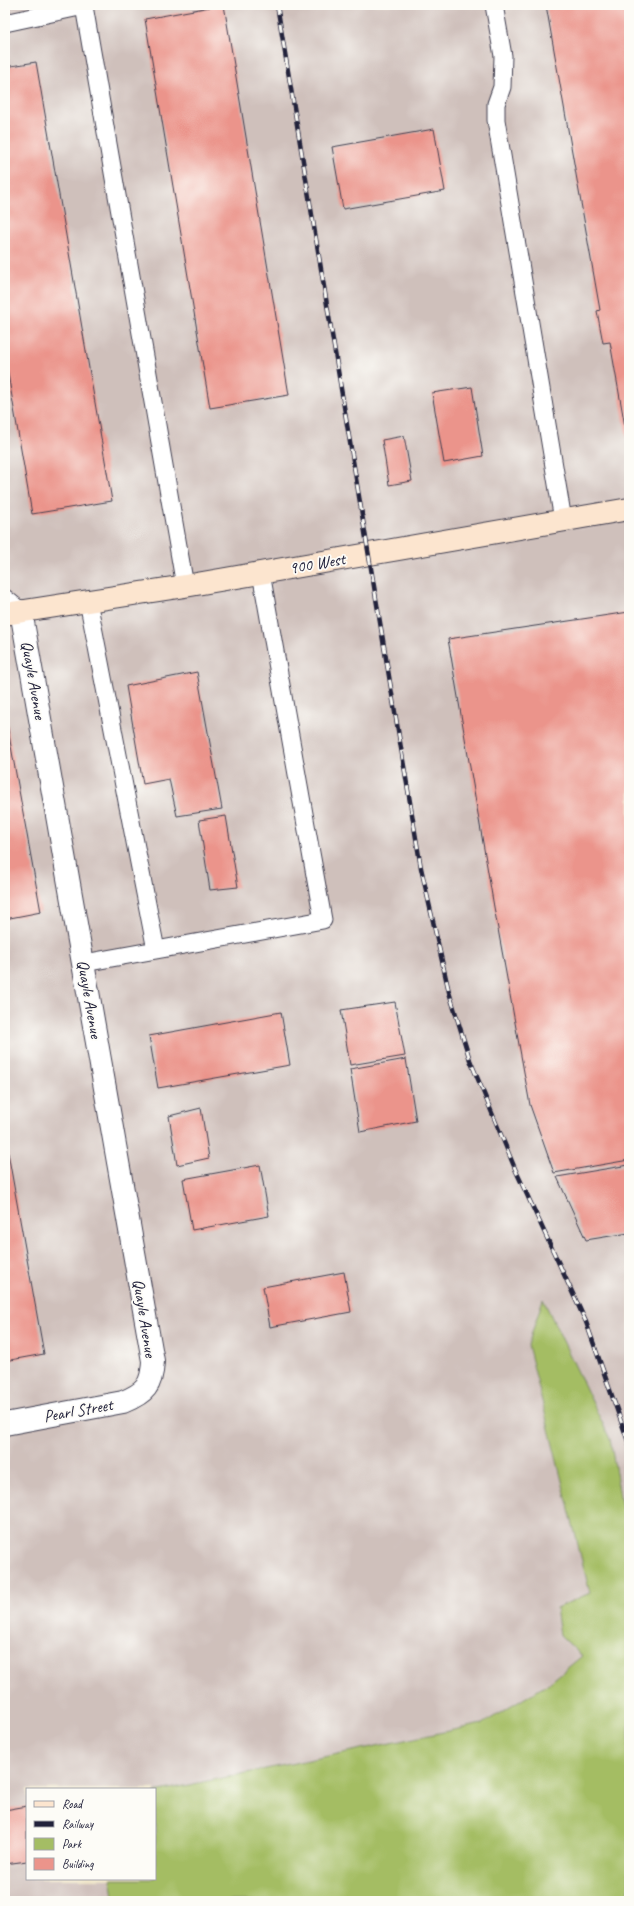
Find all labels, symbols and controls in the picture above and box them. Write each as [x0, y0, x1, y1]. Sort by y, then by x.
street label: 900 West [287, 548, 349, 579]
street label: Quayle Avenue [16, 639, 51, 722]
street label: Quayle Avenue [72, 958, 107, 1041]
street label: Quayle Avenue [128, 1277, 161, 1360]
street label: Pearl Street [42, 1394, 117, 1427]
legend [26, 1788, 156, 1880]
text: Road [62, 1796, 84, 1812]
text: Railway [62, 1816, 94, 1832]
text: Park [62, 1836, 83, 1852]
text: Building [62, 1856, 94, 1872]

